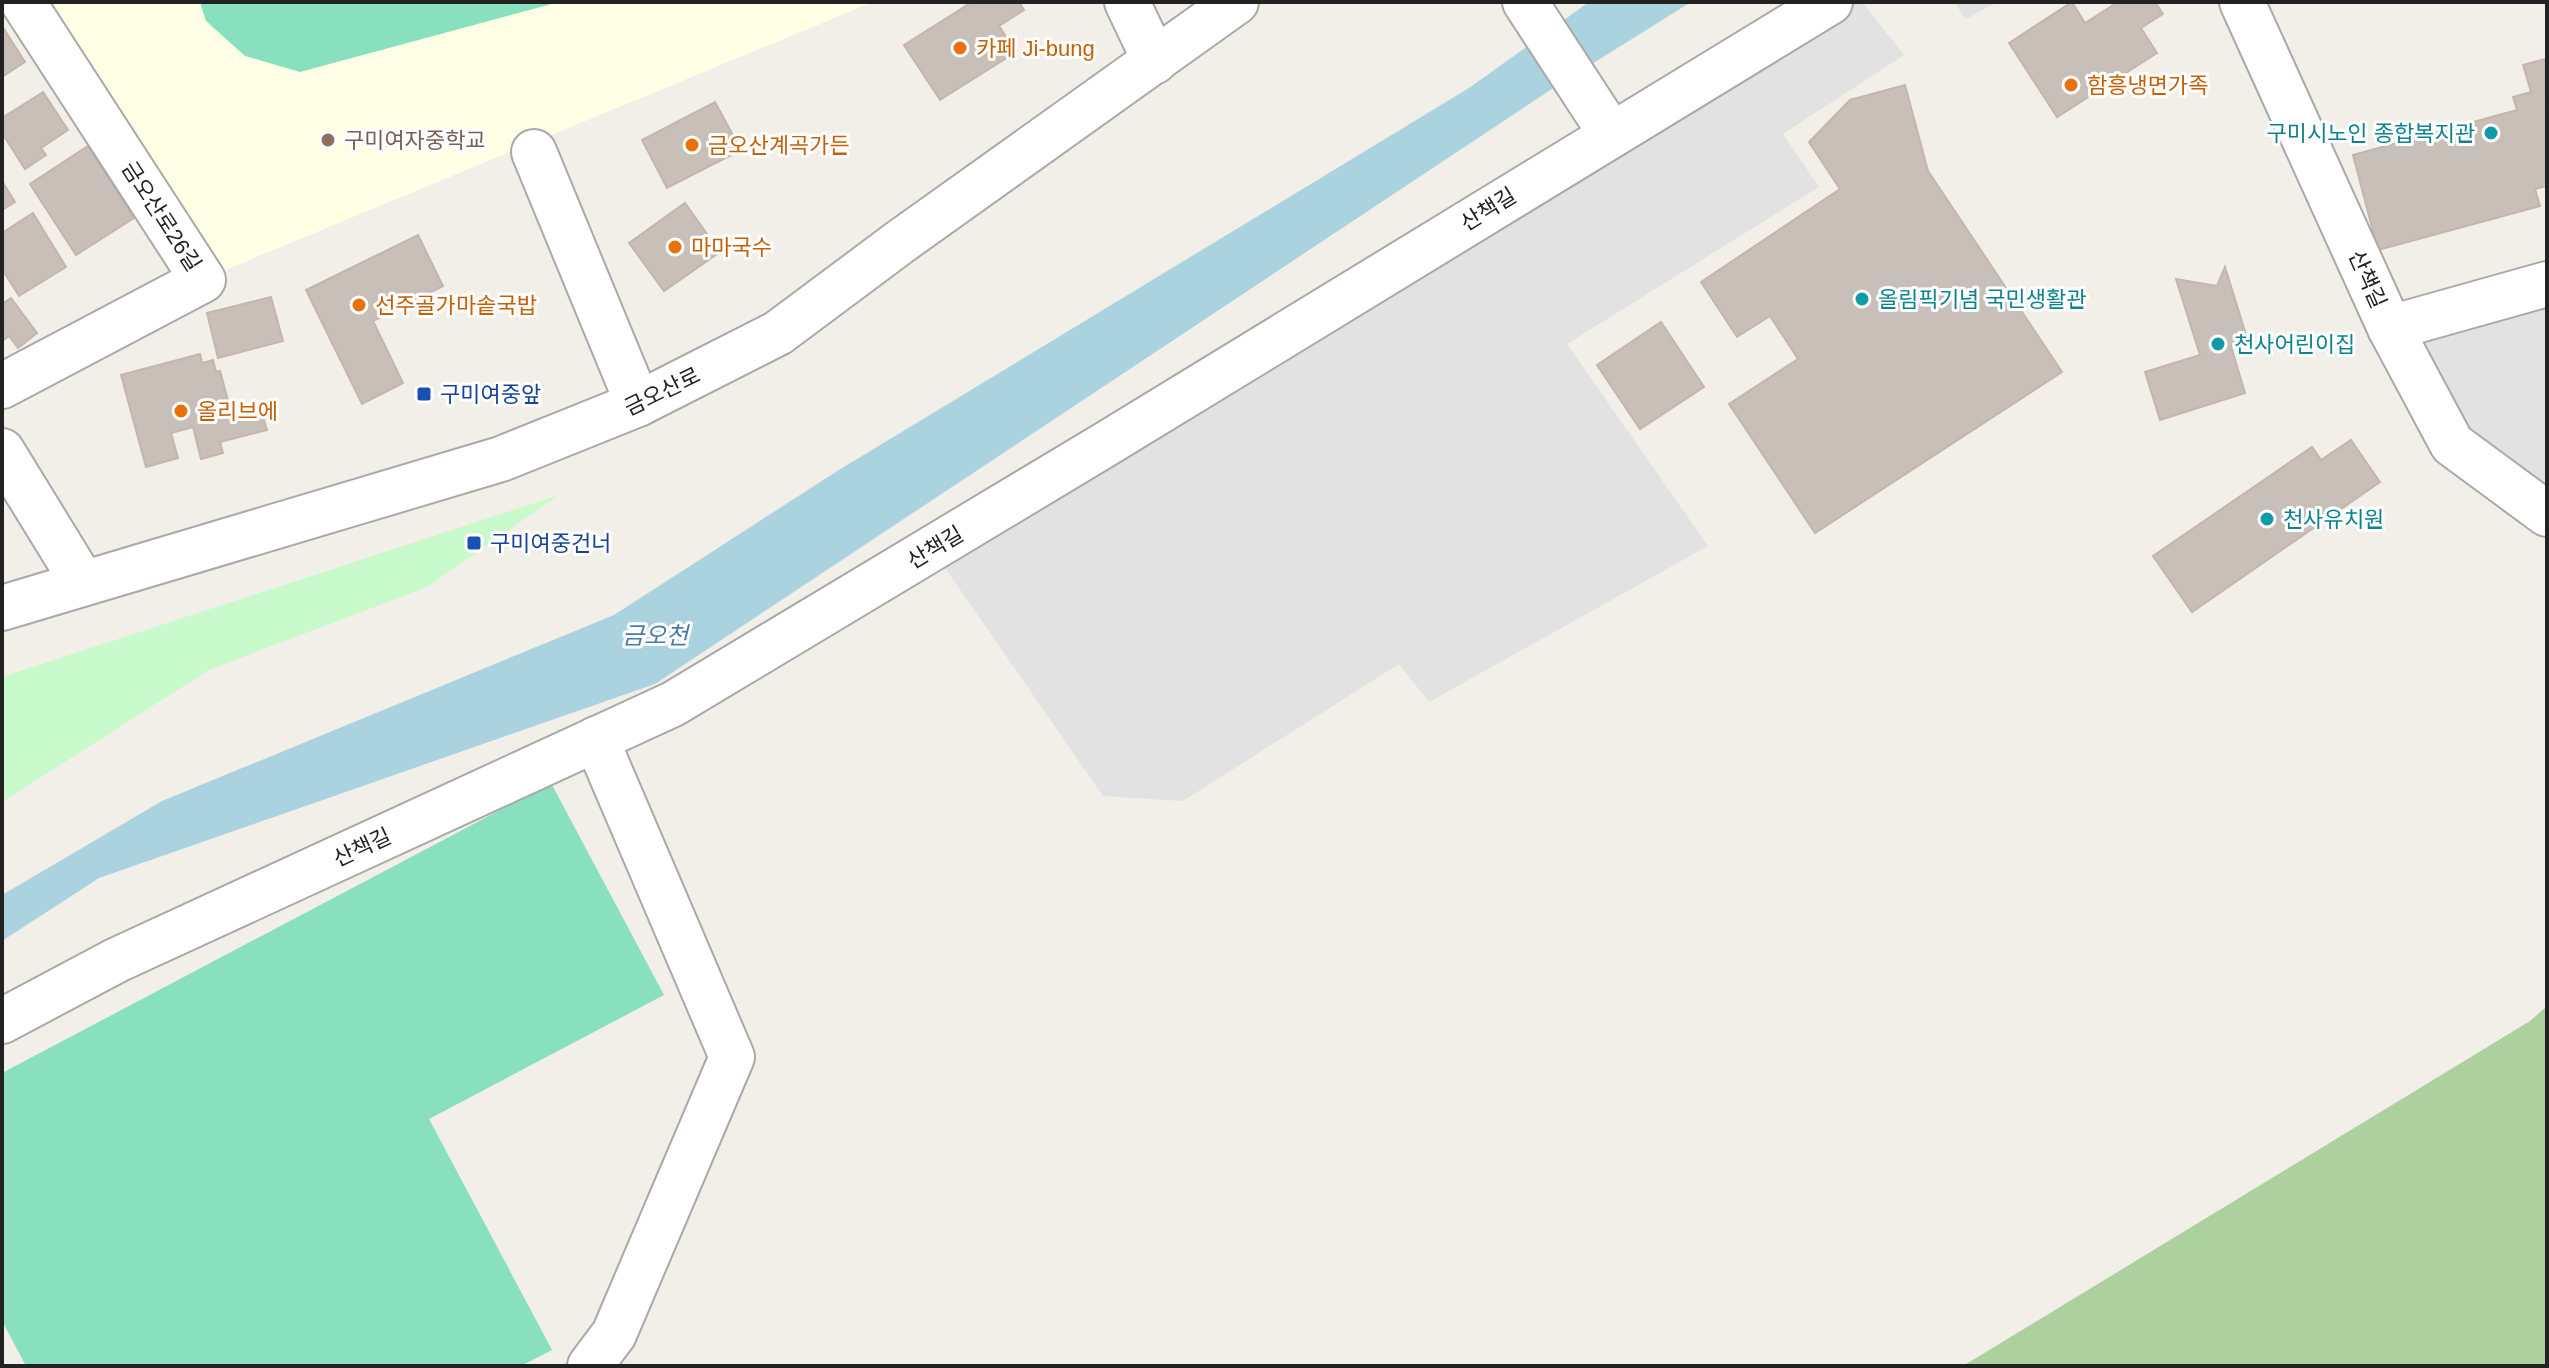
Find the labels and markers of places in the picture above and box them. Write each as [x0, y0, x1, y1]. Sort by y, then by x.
place label: 카페 Ji-bung [976, 36, 1095, 61]
marker: 카페 Ji-bung [951, 39, 969, 57]
place label: 함흥냉면가족 [2087, 73, 2208, 98]
marker: 함흥냉면가족 [2062, 76, 2080, 94]
place label: 구미시노인 종합복지관 [2266, 121, 2475, 146]
marker: 구미시노인 종합복지관 [2482, 124, 2500, 142]
place label: 구미여자중학교 [344, 128, 486, 153]
marker: 구미여자중학교 [319, 131, 337, 149]
place label: 금오산계곡가든 [708, 133, 850, 158]
marker: 금오산계곡가든 [683, 136, 701, 154]
place label: 마마국수 [691, 235, 772, 260]
marker: 마마국수 [666, 238, 684, 256]
place label: 올림픽기념 국민생활관 [1878, 287, 2087, 312]
marker: 올림픽기념 국민생활관 [1853, 290, 1871, 308]
place label: 선주골가마솥국밥 [375, 293, 537, 318]
marker: 선주골가마솥국밥 [350, 296, 368, 314]
place label: 천사어린이집 [2234, 332, 2355, 357]
marker: 천사어린이집 [2209, 335, 2227, 353]
place label: 구미여중앞 [440, 382, 541, 407]
marker: 구미여중앞 [415, 385, 433, 403]
place label: 올리브에 [197, 399, 278, 424]
marker: 올리브에 [172, 402, 190, 420]
place label: 천사유치원 [2283, 507, 2384, 532]
marker: 천사유치원 [2258, 510, 2276, 528]
place label: 구미여중건너 [490, 531, 611, 556]
marker: 구미여중건너 [465, 534, 483, 552]

